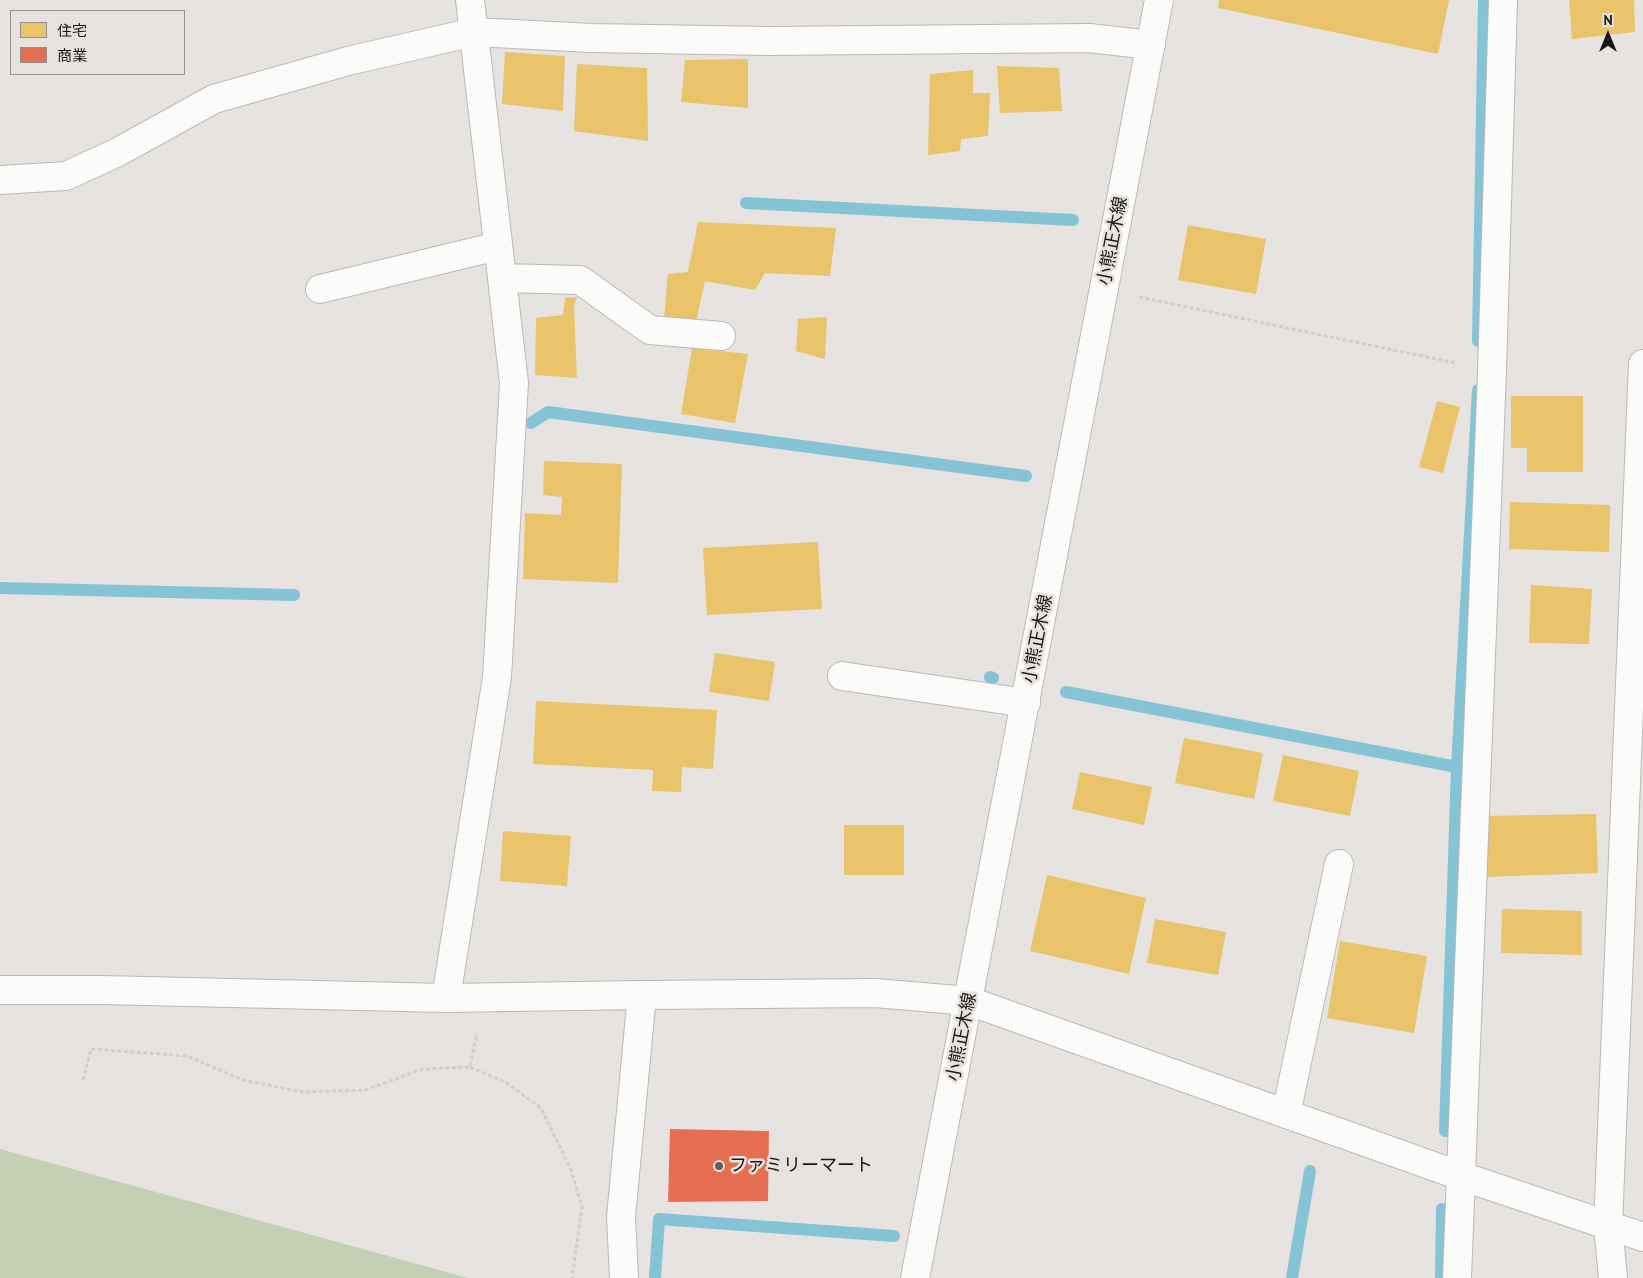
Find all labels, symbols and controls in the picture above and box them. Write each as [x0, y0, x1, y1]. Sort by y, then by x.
legend [10, 10, 185, 75]
north arrow [1583, 10, 1633, 60]
text: N [1603, 11, 1613, 29]
text: 住宅 [57, 21, 87, 40]
text: 商業 [57, 46, 87, 65]
street label: 小熊正木線 [1094, 195, 1132, 287]
street label: 小熊正木線 [1019, 593, 1057, 685]
street label: 小熊正木線 [943, 991, 981, 1083]
place label: ファミリーマート [729, 1155, 873, 1177]
marker: ファミリーマート [713, 1160, 725, 1172]

